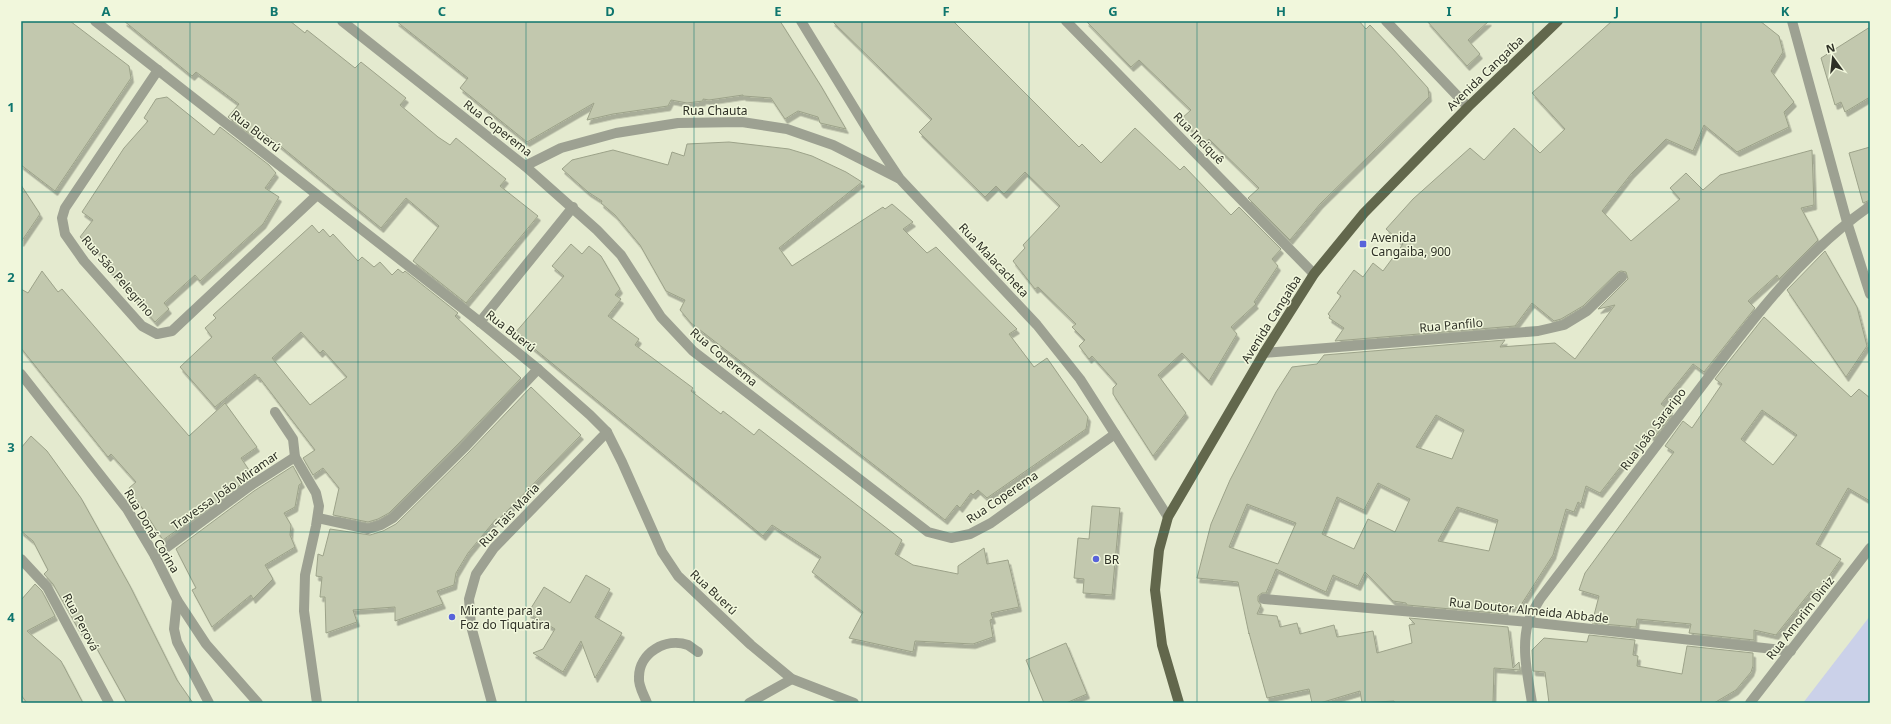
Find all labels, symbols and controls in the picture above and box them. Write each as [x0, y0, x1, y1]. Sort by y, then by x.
text: A [102, 2, 111, 20]
text: B [270, 2, 278, 20]
text: C [438, 2, 446, 20]
text: D [605, 2, 615, 20]
text: E [774, 2, 782, 20]
text: F [942, 2, 950, 20]
text: G [1108, 2, 1118, 20]
text: H [1276, 2, 1286, 20]
text: I [1446, 2, 1452, 20]
text: J [1614, 2, 1619, 20]
text: K [1781, 2, 1790, 20]
street label: Avenida Cangaíba [1443, 32, 1527, 114]
north arrow [1813, 38, 1853, 78]
text: N [1824, 39, 1837, 56]
street label: Rua Coperema [460, 96, 536, 160]
text: 1 [7, 98, 15, 116]
street label: Rua Chauta [683, 102, 747, 119]
street label: Rua Buerú [227, 106, 285, 156]
street label: Rua Inciquê [1170, 108, 1228, 168]
street label: Rua Malacacheta [955, 219, 1033, 301]
place label: Avenida Cangaiba, 900 [1371, 229, 1451, 260]
street label: Rua São Pelegrino [78, 232, 158, 320]
marker: Avenida Cangaiba, 900 [1358, 239, 1368, 249]
text: 2 [7, 268, 15, 286]
street label: Avenida Cangaíba [1237, 272, 1305, 366]
street label: Rua Buerú [482, 306, 540, 356]
street label: Rua Panfilo [1419, 314, 1483, 336]
street label: Rua Coperema [687, 324, 761, 390]
street label: Rua João Sararipo [1616, 384, 1690, 474]
text: 3 [7, 438, 15, 456]
street label: Travessa João Miramar [168, 446, 282, 534]
street label: Rua Coperema [963, 467, 1041, 527]
street label: Rua Tais Maria [475, 479, 543, 551]
street label: Rua Doná Corina [120, 486, 184, 576]
place label: BR [1104, 551, 1120, 568]
marker: BR [1091, 554, 1101, 564]
street label: Rua Buerú [687, 566, 741, 618]
street label: Rua Amorim Diniz [1762, 573, 1838, 663]
street label: Rua Perová [59, 590, 103, 654]
street label: Rua Doutor Almeida Abbade [1448, 593, 1610, 627]
place label: Mirante para a Foz do Tiquatira [460, 602, 550, 633]
text: 4 [7, 608, 15, 626]
marker: Mirante para a Foz do Tiquatira [447, 612, 457, 622]

